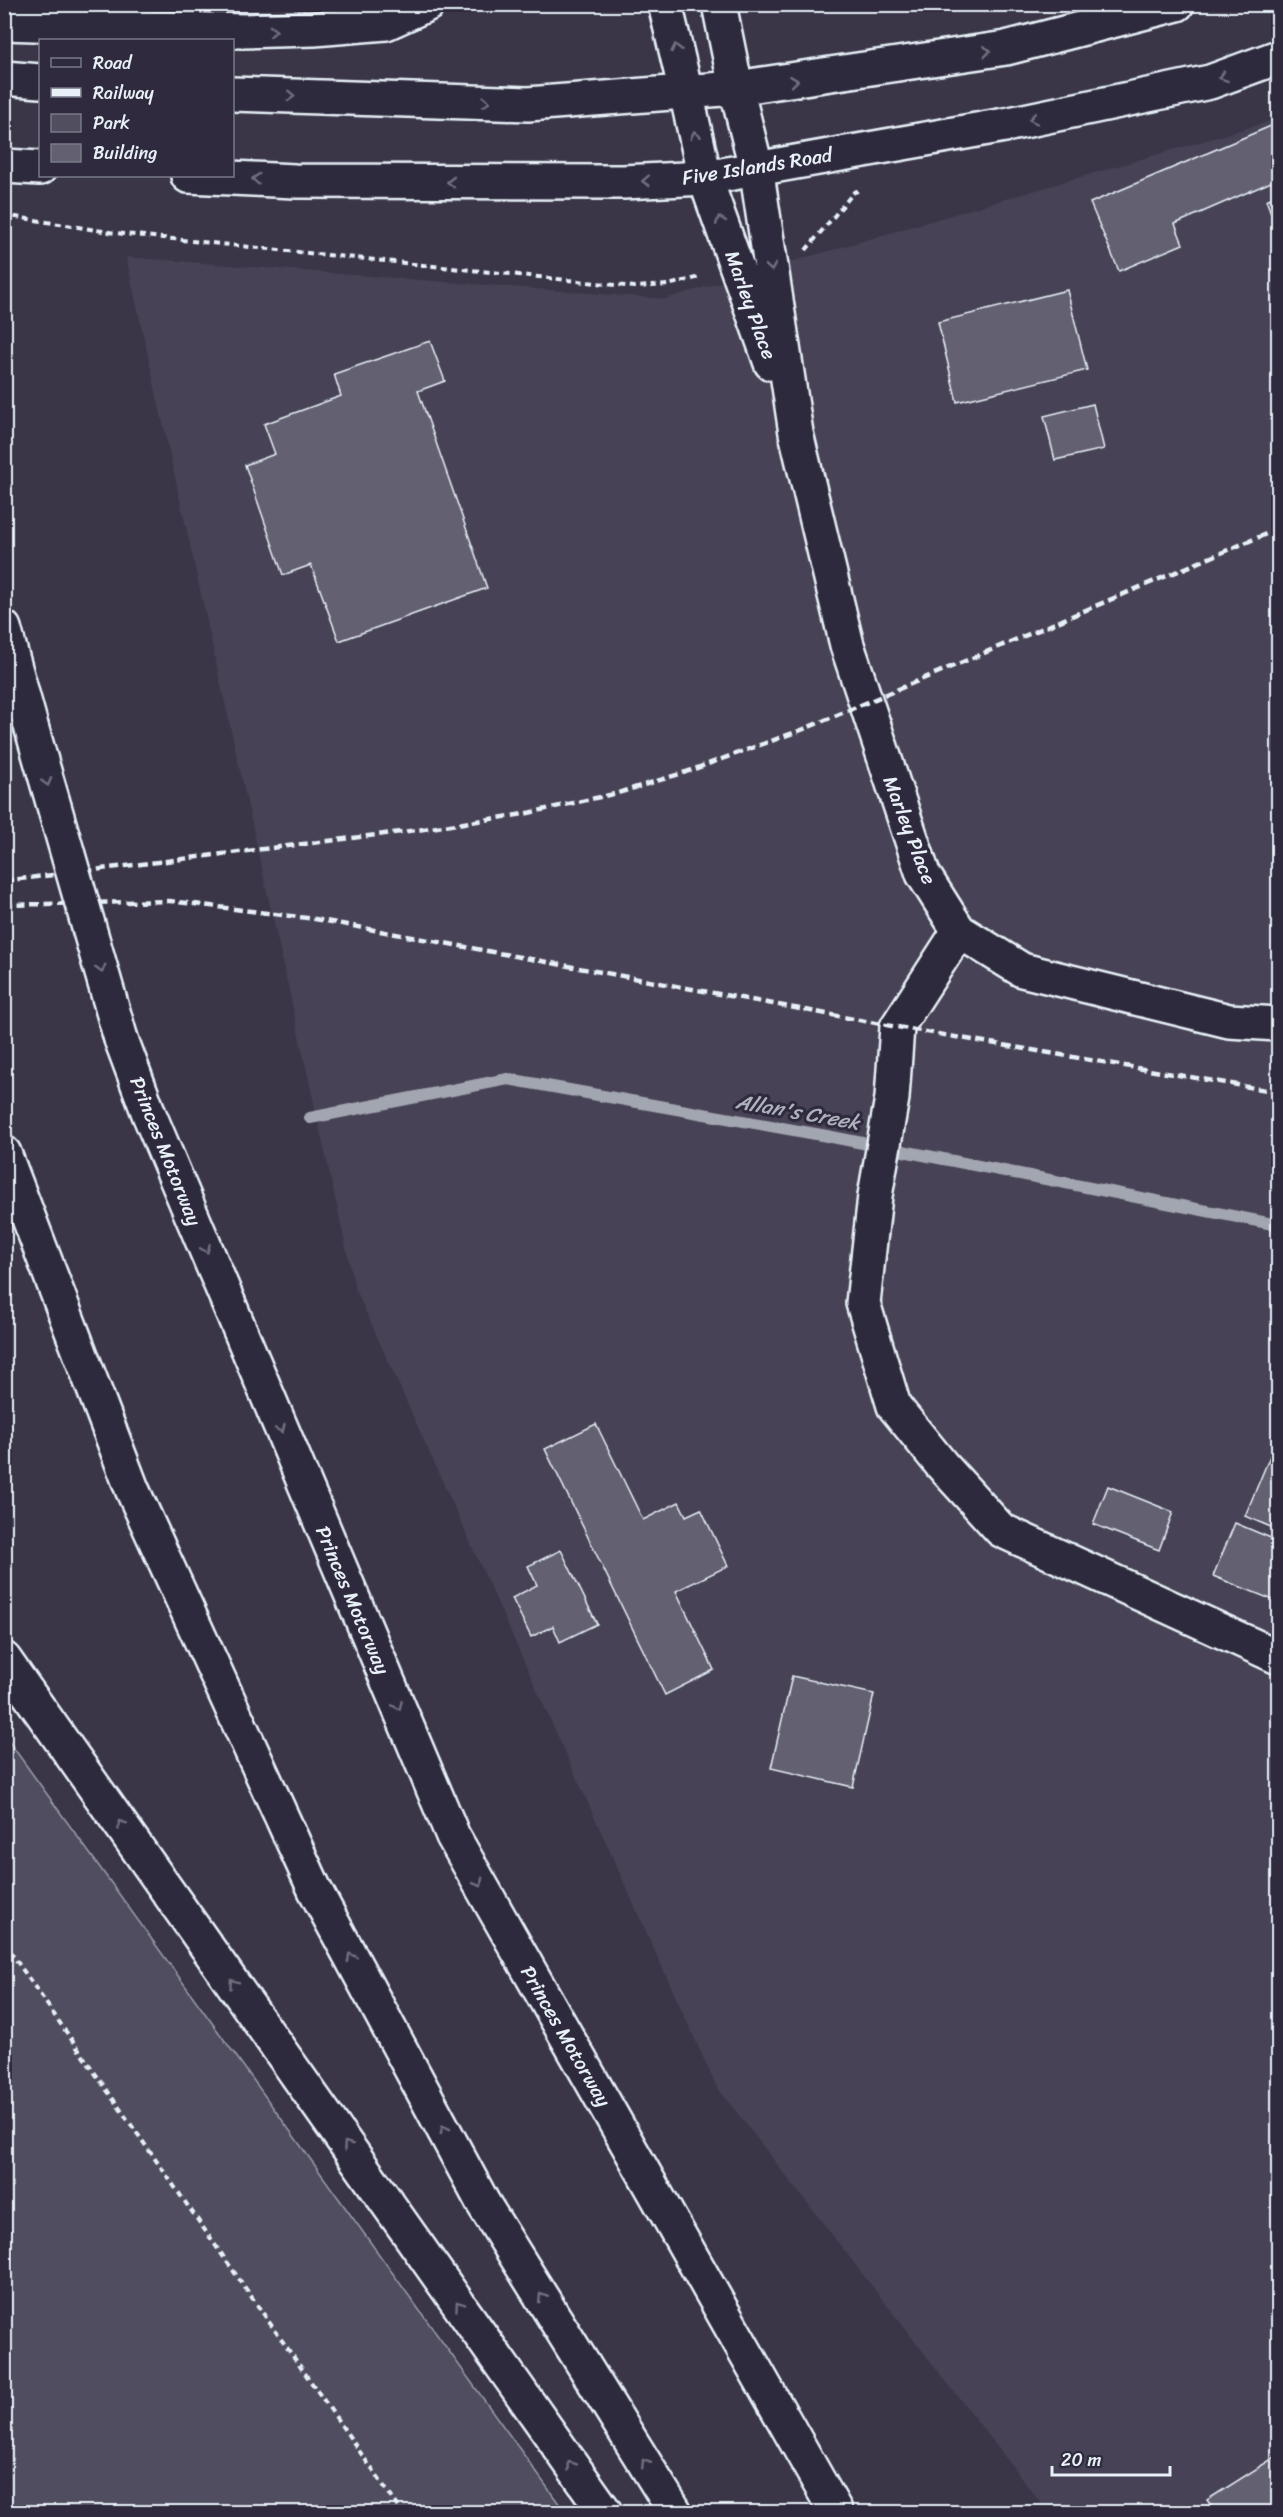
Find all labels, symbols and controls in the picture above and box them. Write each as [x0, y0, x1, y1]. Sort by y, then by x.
one-way arrow [268, 24, 277, 37]
legend [39, 39, 234, 177]
one-way arrow [670, 43, 683, 53]
one-way arrow [982, 45, 992, 57]
text: Road [93, 47, 133, 79]
one-way arrow [1218, 69, 1229, 82]
one-way arrow [790, 75, 799, 87]
text: Railway [93, 77, 155, 109]
one-way arrow [286, 90, 295, 102]
one-way arrow [481, 96, 490, 109]
text: Park [93, 107, 130, 139]
one-way arrow [1028, 112, 1038, 125]
one-way arrow [690, 130, 703, 140]
text: Building [93, 137, 157, 169]
street label: Five Islands Road [679, 137, 836, 196]
one-way arrow [252, 173, 261, 186]
one-way arrow [642, 174, 651, 187]
one-way arrow [447, 176, 456, 188]
one-way arrow [714, 215, 727, 225]
street label: Marley Place [715, 246, 786, 365]
one-way arrow [765, 262, 777, 271]
street label: Marley Place [873, 771, 946, 890]
one-way arrow [40, 776, 52, 787]
one-way arrow [94, 963, 106, 974]
street label: Princes Motorway [120, 1071, 212, 1232]
water label: Allan's Creek [732, 1082, 865, 1142]
one-way arrow [199, 1243, 211, 1254]
one-way arrow [274, 1423, 286, 1434]
street label: Princes Motorway [305, 1520, 400, 1681]
one-way arrow [391, 1699, 403, 1710]
one-way arrow [117, 1819, 128, 1830]
one-way arrow [472, 1876, 483, 1887]
one-way arrow [347, 1953, 358, 1963]
street label: Princes Motorway [511, 1959, 621, 2114]
one-way arrow [229, 1979, 240, 1990]
one-way arrow [440, 2124, 451, 2135]
one-way arrow [343, 2141, 354, 2152]
one-way arrow [537, 2293, 549, 2303]
one-way arrow [455, 2301, 466, 2312]
scale bar [1052, 2439, 1170, 2477]
text: 20 m [1061, 2444, 1101, 2476]
one-way arrow [640, 2459, 652, 2469]
one-way arrow [567, 2460, 578, 2471]

